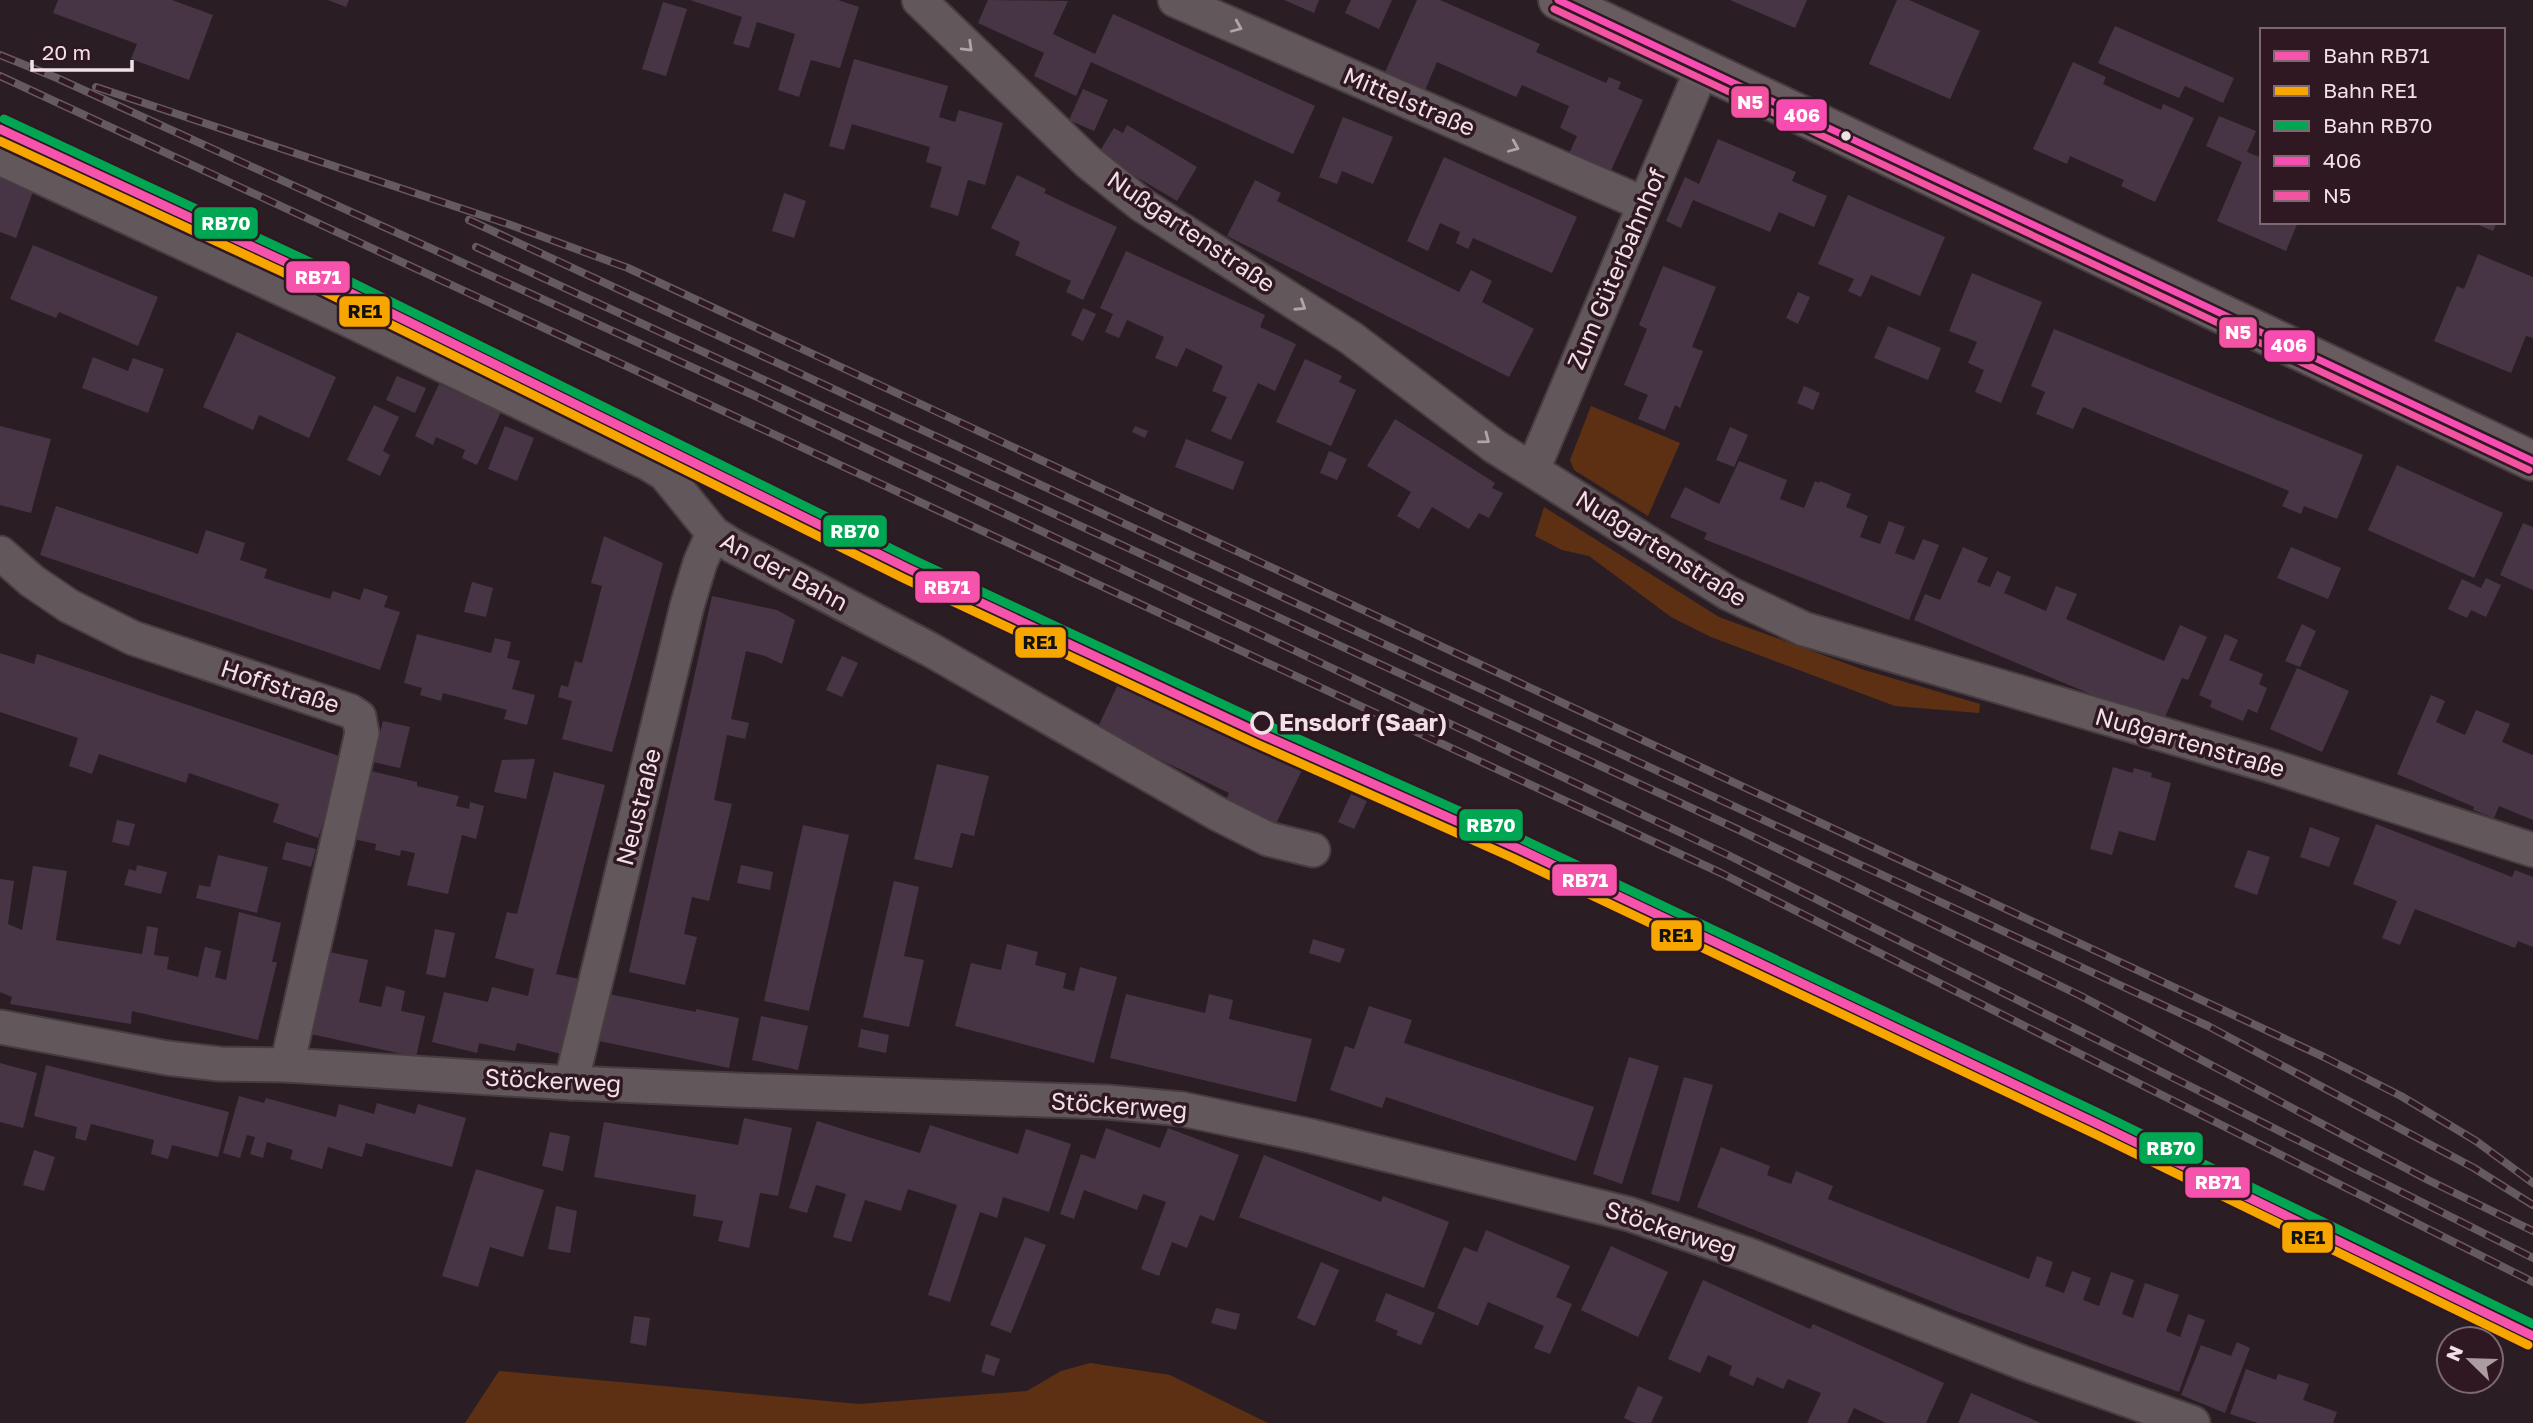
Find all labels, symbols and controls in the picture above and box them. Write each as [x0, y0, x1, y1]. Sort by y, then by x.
one-way arrow [1230, 19, 1243, 33]
scale bar [32, 28, 131, 72]
legend [2260, 28, 2505, 224]
text: 20 m [42, 39, 91, 65]
one-way arrow [960, 39, 973, 52]
text: Bahn RB71 [2323, 42, 2430, 68]
street label: Mittelstraße [1339, 60, 1480, 141]
text: Bahn RE1 [2323, 77, 2417, 103]
line badge: N5 [1730, 85, 1770, 119]
text: N5 [1737, 90, 1763, 113]
line badge: 406 [1775, 98, 1828, 132]
text: 406 [1784, 103, 1820, 126]
text: Bahn RB70 [2323, 112, 2433, 138]
unlabelled marker [1839, 129, 1853, 143]
one-way arrow [1506, 139, 1519, 153]
text: 406 [2323, 147, 2362, 173]
street label: Zum Güterbahnhof [1560, 163, 1671, 373]
street label: Nußgartenstraße [1102, 164, 1281, 298]
text: N5 [2323, 182, 2351, 208]
line badge: RB70 [193, 206, 259, 240]
text: RB70 [201, 211, 251, 234]
line badge: RB71 [285, 260, 351, 294]
text: RB71 [295, 265, 342, 288]
line badge: RE1 [338, 295, 391, 328]
one-way arrow [1293, 297, 1306, 310]
text: RE1 [348, 299, 383, 322]
line badge: N5 [2218, 316, 2258, 349]
text: N5 [2225, 320, 2251, 343]
line badge: 406 [2263, 329, 2316, 363]
text: 406 [2271, 333, 2307, 356]
one-way arrow [1477, 431, 1490, 444]
street label: Nußgartenstraße [1571, 484, 1753, 612]
line badge: RB70 [822, 514, 888, 548]
text: RB70 [830, 519, 880, 542]
street label: An der Bahn [716, 525, 853, 616]
line badge: RB71 [914, 570, 981, 604]
text: RB71 [924, 575, 971, 598]
line badge: RE1 [1014, 626, 1067, 659]
text: RE1 [1023, 630, 1058, 653]
street label: Hoffstraße [217, 653, 343, 718]
street label: Nußgartenstraße [2092, 701, 2289, 783]
place label: Ensdorf (Saar) [1279, 707, 1447, 736]
marker: Ensdorf (Saar) [1251, 712, 1273, 734]
street label: Neustraße [609, 745, 666, 868]
line badge: RB70 [1458, 808, 1524, 842]
text: RB70 [1466, 813, 1516, 836]
line badge: RB71 [1551, 863, 1618, 897]
text: RB71 [1562, 868, 1609, 891]
line badge: RE1 [1650, 919, 1703, 952]
text: RE1 [1659, 923, 1694, 946]
street label: Stöckerweg [484, 1061, 622, 1098]
street label: Stöckerweg [1050, 1085, 1188, 1124]
line badge: RB70 [2138, 1131, 2204, 1165]
text: RB70 [2146, 1136, 2196, 1159]
line badge: RB71 [2184, 1166, 2251, 1199]
text: RB71 [2195, 1170, 2242, 1193]
street label: Stöckerweg [1602, 1194, 1741, 1263]
line badge: RE1 [2281, 1221, 2334, 1254]
text: RE1 [2291, 1225, 2326, 1248]
north arrow [2435, 1325, 2505, 1395]
text: N [2440, 1342, 2467, 1364]

